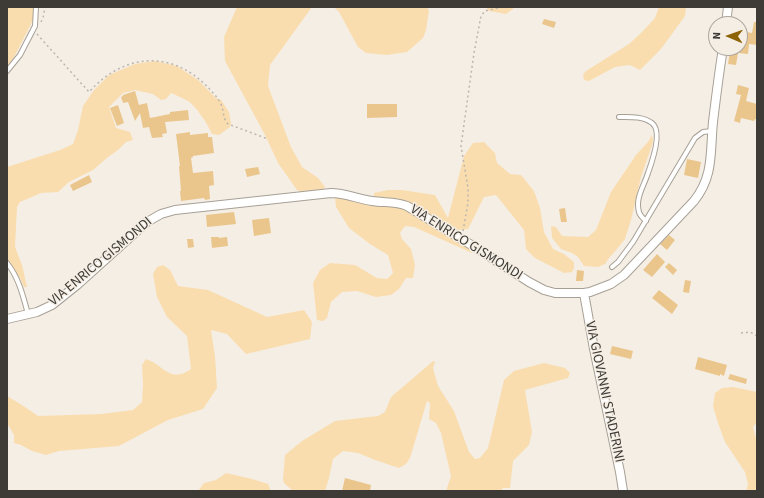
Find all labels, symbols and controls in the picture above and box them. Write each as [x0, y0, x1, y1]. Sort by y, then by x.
north arrow [708, 16, 748, 56]
text: N [709, 32, 724, 40]
street label: VIA ENRICO GISMONDI [407, 202, 525, 284]
street label: VIA ENRICO GISMONDI [46, 214, 156, 310]
street label: VIA GIOVANNI STADERINI [581, 320, 627, 464]

